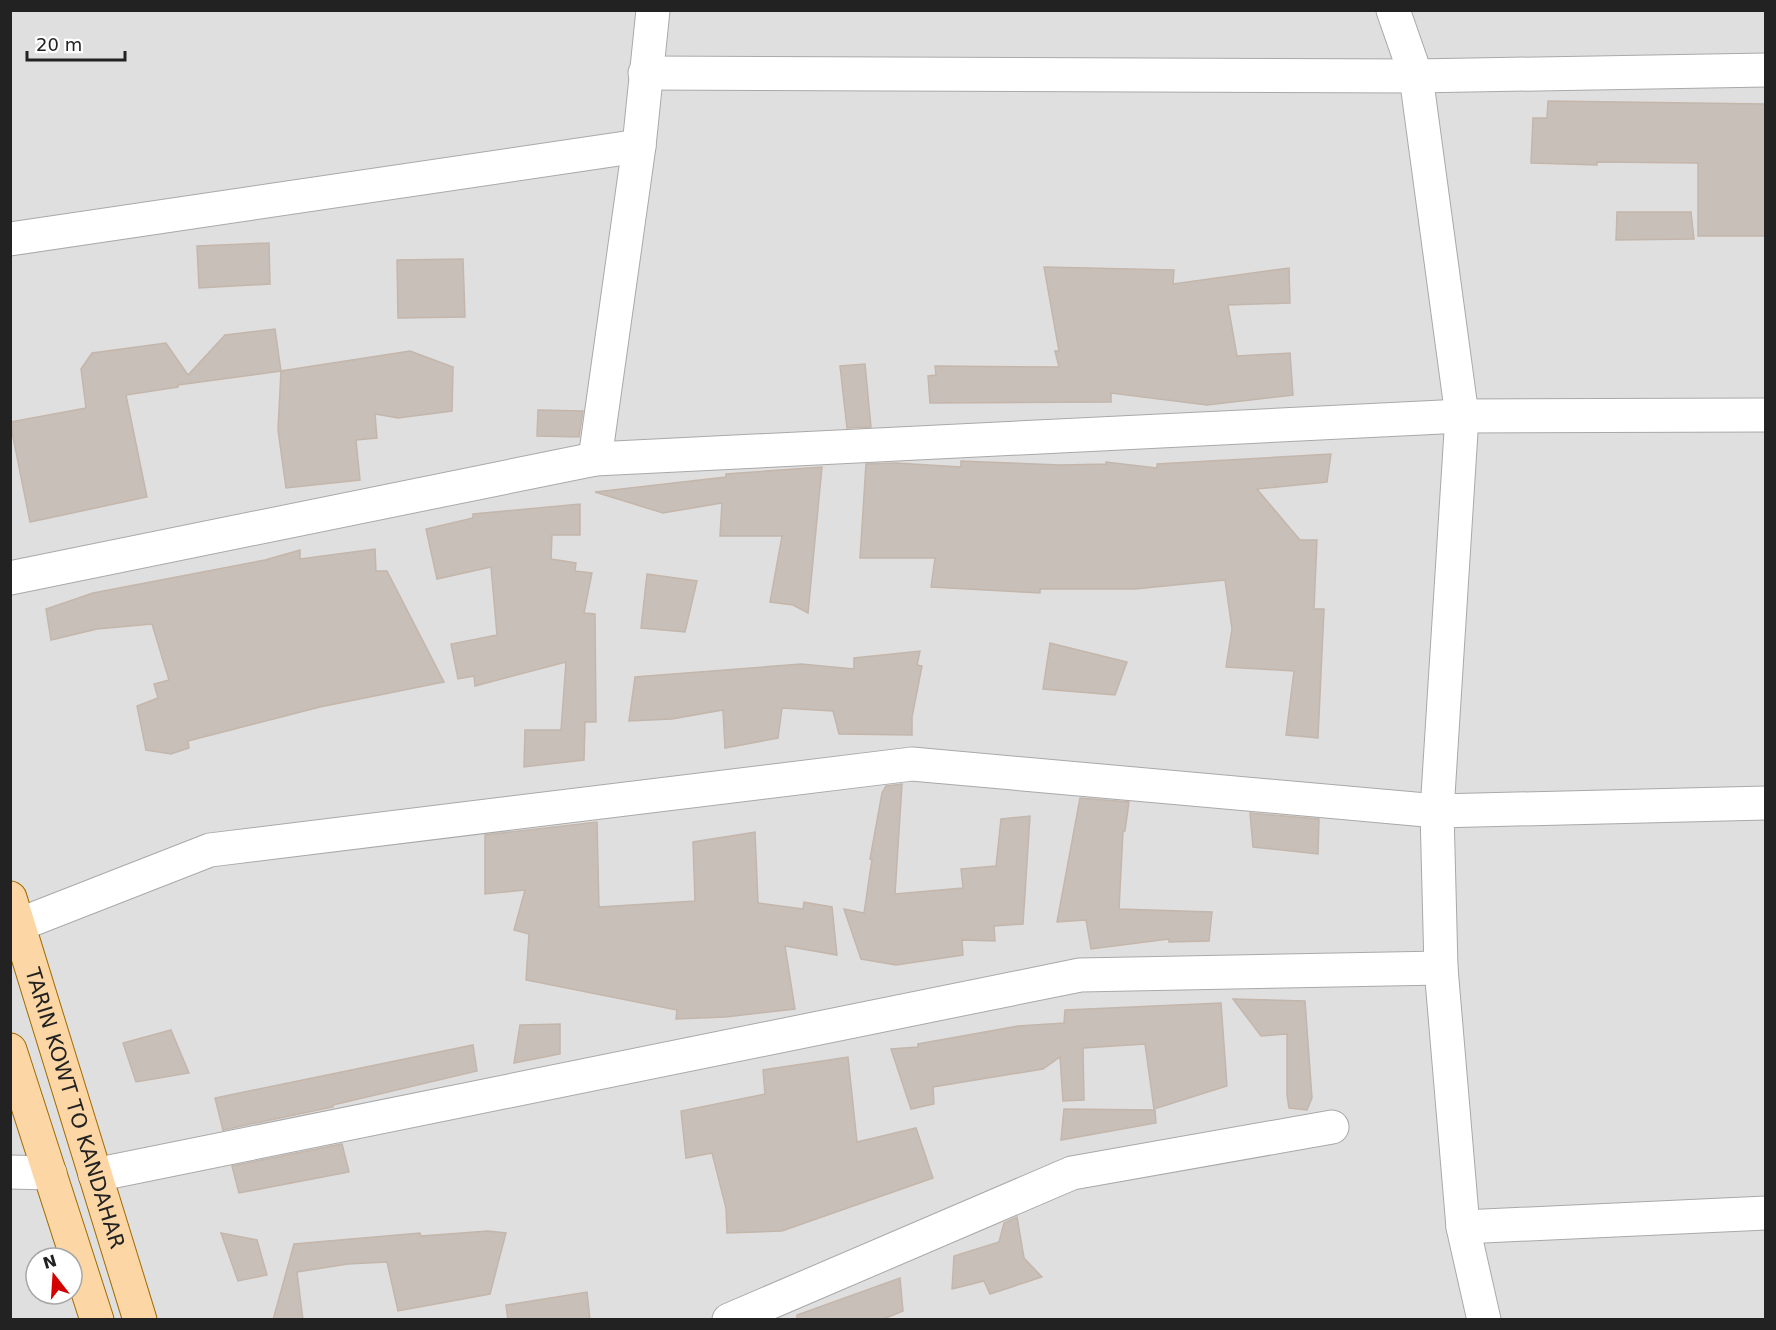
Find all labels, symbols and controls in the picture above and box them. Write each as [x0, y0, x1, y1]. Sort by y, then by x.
scale bar [27, 24, 124, 62]
text: 20 m [36, 34, 82, 55]
street label: TARIN KOWT TO KANDAHAR [20, 964, 129, 1252]
north arrow [24, 1246, 84, 1306]
text: N [41, 1251, 59, 1273]

